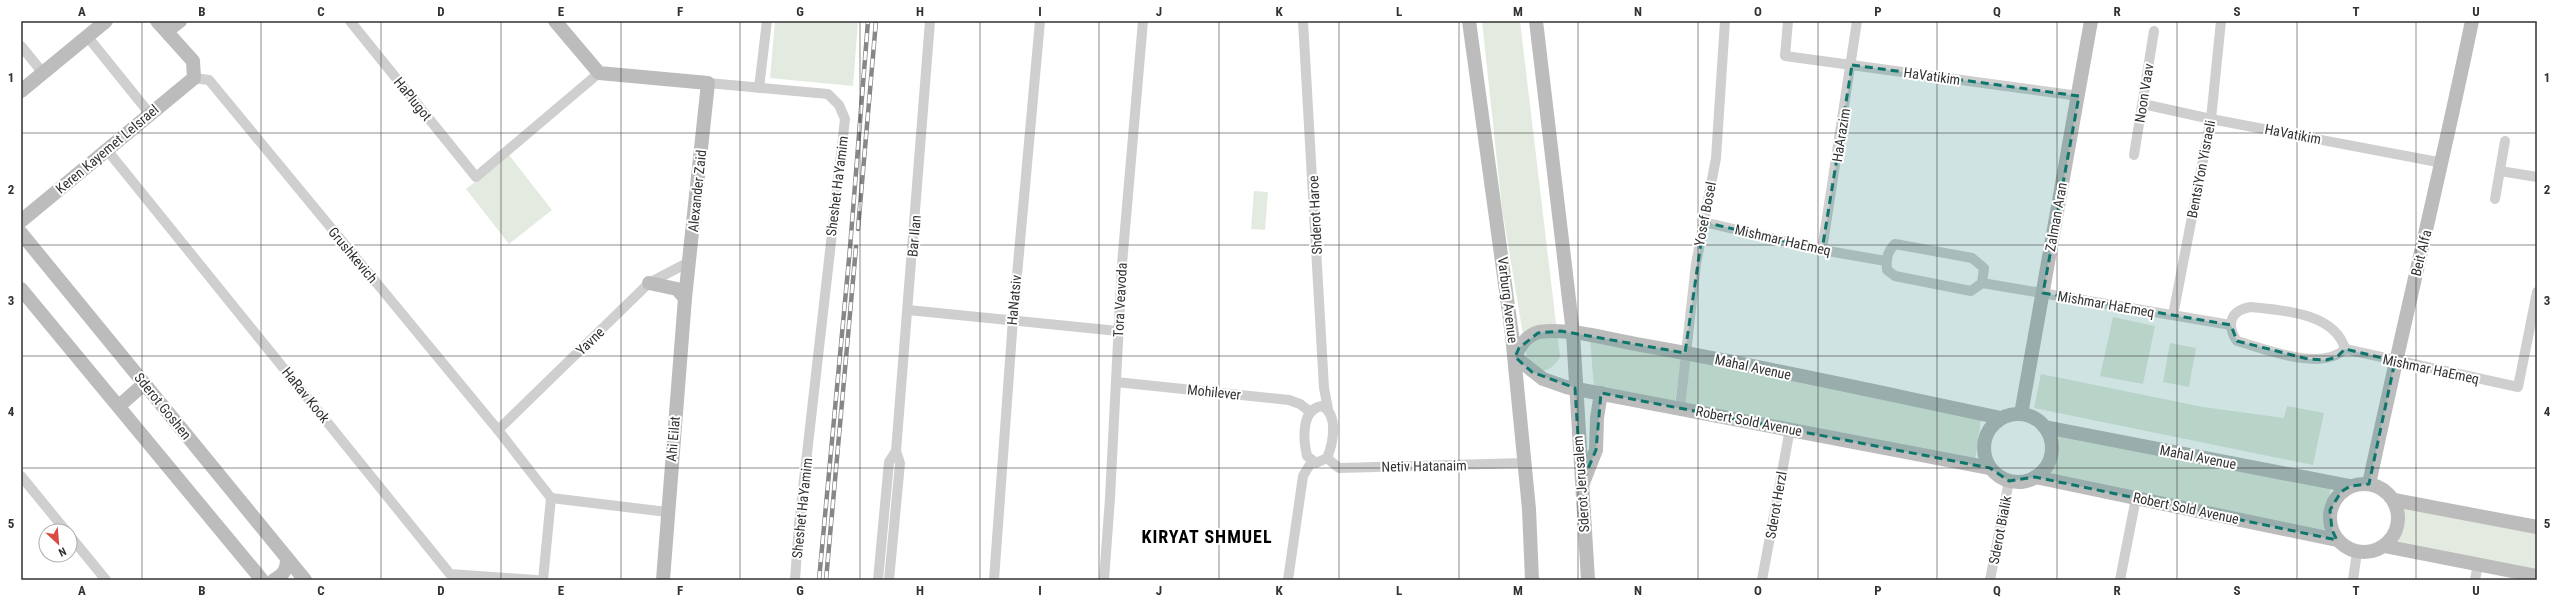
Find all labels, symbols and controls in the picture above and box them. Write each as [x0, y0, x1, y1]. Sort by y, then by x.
text: A [78, 4, 86, 19]
text: B [198, 4, 206, 19]
text: C [317, 4, 325, 19]
text: D [437, 4, 445, 19]
text: E [558, 4, 565, 19]
text: F [677, 4, 683, 19]
text: G [796, 4, 804, 19]
text: H [916, 4, 924, 19]
text: I [1038, 4, 1042, 19]
text: J [1156, 4, 1162, 19]
text: K [1275, 4, 1283, 19]
text: L [1396, 4, 1402, 19]
text: M [1513, 4, 1523, 19]
text: N [1634, 4, 1642, 19]
text: O [1754, 4, 1762, 19]
text: P [1874, 4, 1882, 19]
text: Q [1993, 4, 2001, 19]
text: R [2113, 4, 2121, 19]
text: S [2233, 4, 2241, 19]
text: T [2352, 4, 2360, 19]
text: U [2472, 4, 2480, 19]
street label: Noon Vaav [2131, 62, 2157, 124]
street label: HaVatikim [1903, 64, 1961, 88]
text: 1 [8, 70, 14, 85]
text: 1 [2544, 70, 2550, 85]
street label: HaPlugot [391, 74, 435, 124]
street label: Keren Kayemet LeIsrael [52, 101, 162, 197]
street label: HaArazim [1829, 107, 1853, 163]
street label: BentsiYon Yisraeli [2184, 119, 2218, 219]
street label: HaVatikim [2263, 121, 2323, 147]
street label: Sheshet HaYamim [823, 135, 851, 237]
street label: Alexander Zaid [685, 149, 709, 233]
street label: Shderot Haroe [1305, 175, 1325, 255]
street label: Yosef Bosel [1691, 180, 1719, 248]
street label: Zalman Aran [2042, 181, 2070, 253]
text: 2 [8, 182, 15, 197]
text: 2 [2544, 182, 2551, 197]
street label: Bar Ilan [904, 214, 924, 258]
street label: Mishmar HaEmeq [1733, 221, 1833, 259]
street label: Grushkevich [325, 224, 381, 286]
street label: Beit Alfa [2408, 228, 2434, 278]
street label: Varburg Avenue [1495, 256, 1521, 344]
street label: Tora Veavoda [1110, 262, 1130, 338]
street label: HaNatsiv [1004, 274, 1024, 326]
street label: Mishmar HaEmeq [2056, 288, 2156, 320]
text: 3 [8, 293, 14, 308]
text: 3 [2544, 293, 2550, 308]
street label: Yavne [573, 324, 608, 358]
street label: Mahal Avenue [1713, 351, 1793, 383]
street label: Mishmar HaEmeq [2381, 351, 2481, 387]
street label: HaRav Kook [279, 364, 334, 426]
street label: Sderot Goshen [131, 369, 195, 443]
street label: Mohilever [1186, 381, 1242, 403]
street label: Robert Sold Avenue [1695, 403, 1804, 439]
text: 4 [8, 404, 15, 419]
text: 4 [2544, 404, 2551, 419]
street label: Ahi Eilat [663, 416, 683, 462]
street label: Sderot Jerusalem [1570, 435, 1592, 533]
street label: Mahal Avenue [2158, 442, 2238, 472]
street label: Sheshet HaYamim [789, 457, 815, 559]
street label: Netiv Hatanaim [1381, 457, 1467, 475]
street label: Sderot Herzl [1762, 470, 1790, 540]
street label: Robert Sold Avenue [2132, 489, 2241, 527]
street label: Sderot Bialik [1986, 494, 2015, 566]
text: 5 [8, 516, 15, 531]
text: 5 [2544, 516, 2551, 531]
north arrow [38, 523, 78, 563]
district label: KIRYAT SHMUEL [1141, 526, 1273, 547]
text: N [56, 544, 68, 559]
text: A [78, 583, 86, 598]
text: B [198, 583, 206, 598]
text: C [317, 583, 325, 598]
text: D [437, 583, 445, 598]
text: E [558, 583, 565, 598]
text: F [677, 583, 683, 598]
text: G [796, 583, 804, 598]
text: H [916, 583, 924, 598]
text: I [1038, 583, 1042, 598]
text: J [1156, 583, 1162, 598]
text: K [1275, 583, 1283, 598]
text: L [1396, 583, 1402, 598]
text: M [1513, 583, 1523, 598]
text: N [1634, 583, 1642, 598]
text: O [1754, 583, 1762, 598]
text: P [1874, 583, 1882, 598]
text: Q [1993, 583, 2001, 598]
text: R [2113, 583, 2121, 598]
text: S [2233, 583, 2241, 598]
text: T [2352, 583, 2360, 598]
text: U [2472, 583, 2480, 598]

